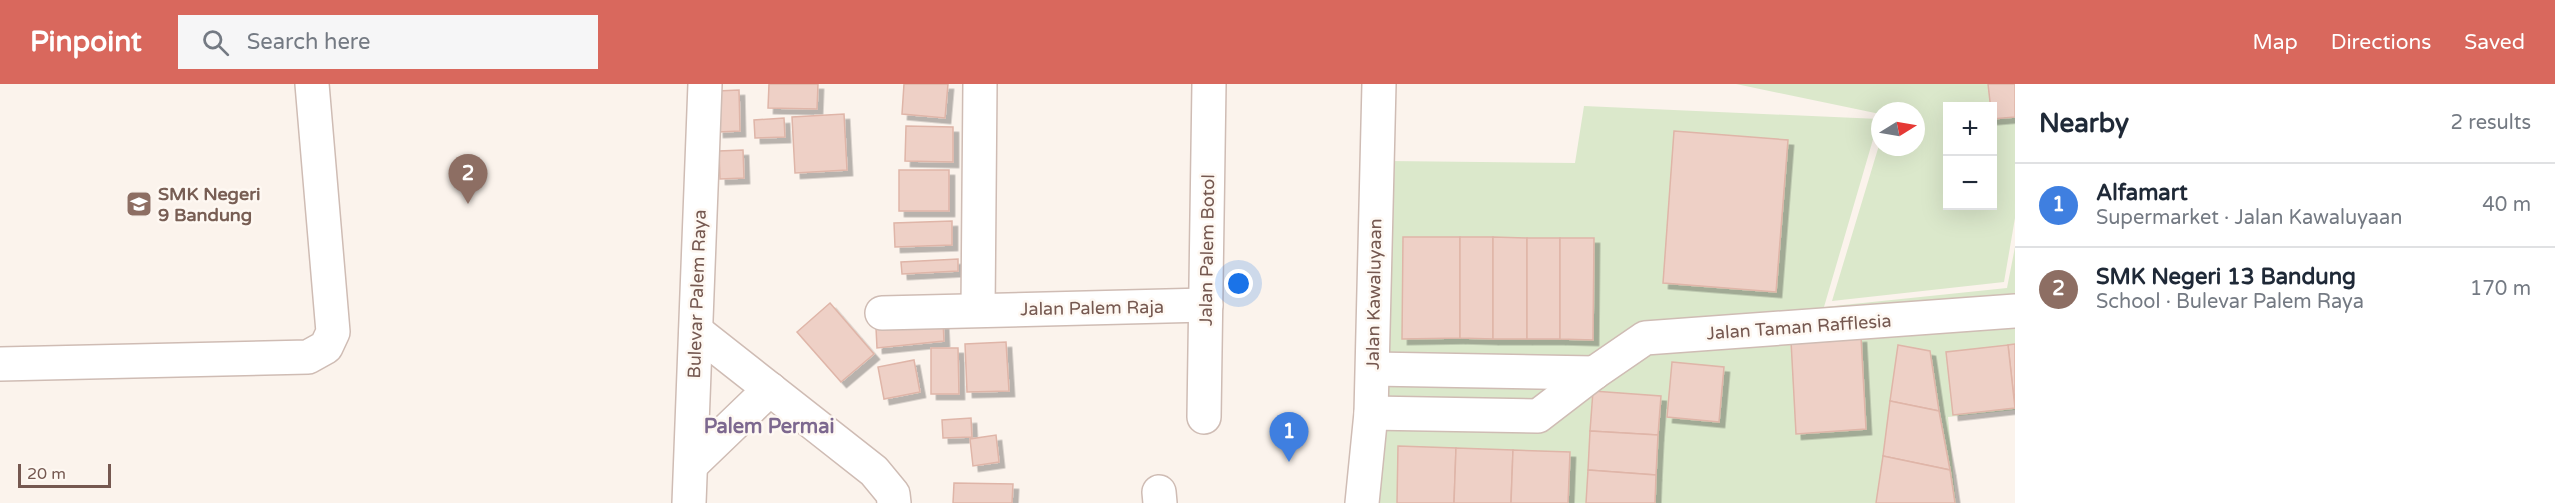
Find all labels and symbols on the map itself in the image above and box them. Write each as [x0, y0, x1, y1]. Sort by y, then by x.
north arrow [1871, 102, 1925, 156]
pin: 2 [448, 154, 488, 204]
street label: Jalan Palem Botol [1195, 174, 1219, 326]
place label: SMK Negeri 9 Bandung [158, 183, 261, 226]
school or university icon: SMK Negeri 9 Bandung [124, 189, 154, 219]
street label: Bulevar Palem Raya [683, 209, 711, 379]
street label: Jalan Kawaluyaan [1362, 218, 1386, 370]
your location [1224, 269, 1253, 298]
street label: Jalan Palem Raja [1020, 296, 1164, 320]
street label: Jalan Taman Rafflesia [1706, 310, 1892, 344]
pin: 1 [1270, 412, 1308, 462]
district label: Palem Permai [704, 415, 834, 439]
scale bar [18, 461, 111, 488]

